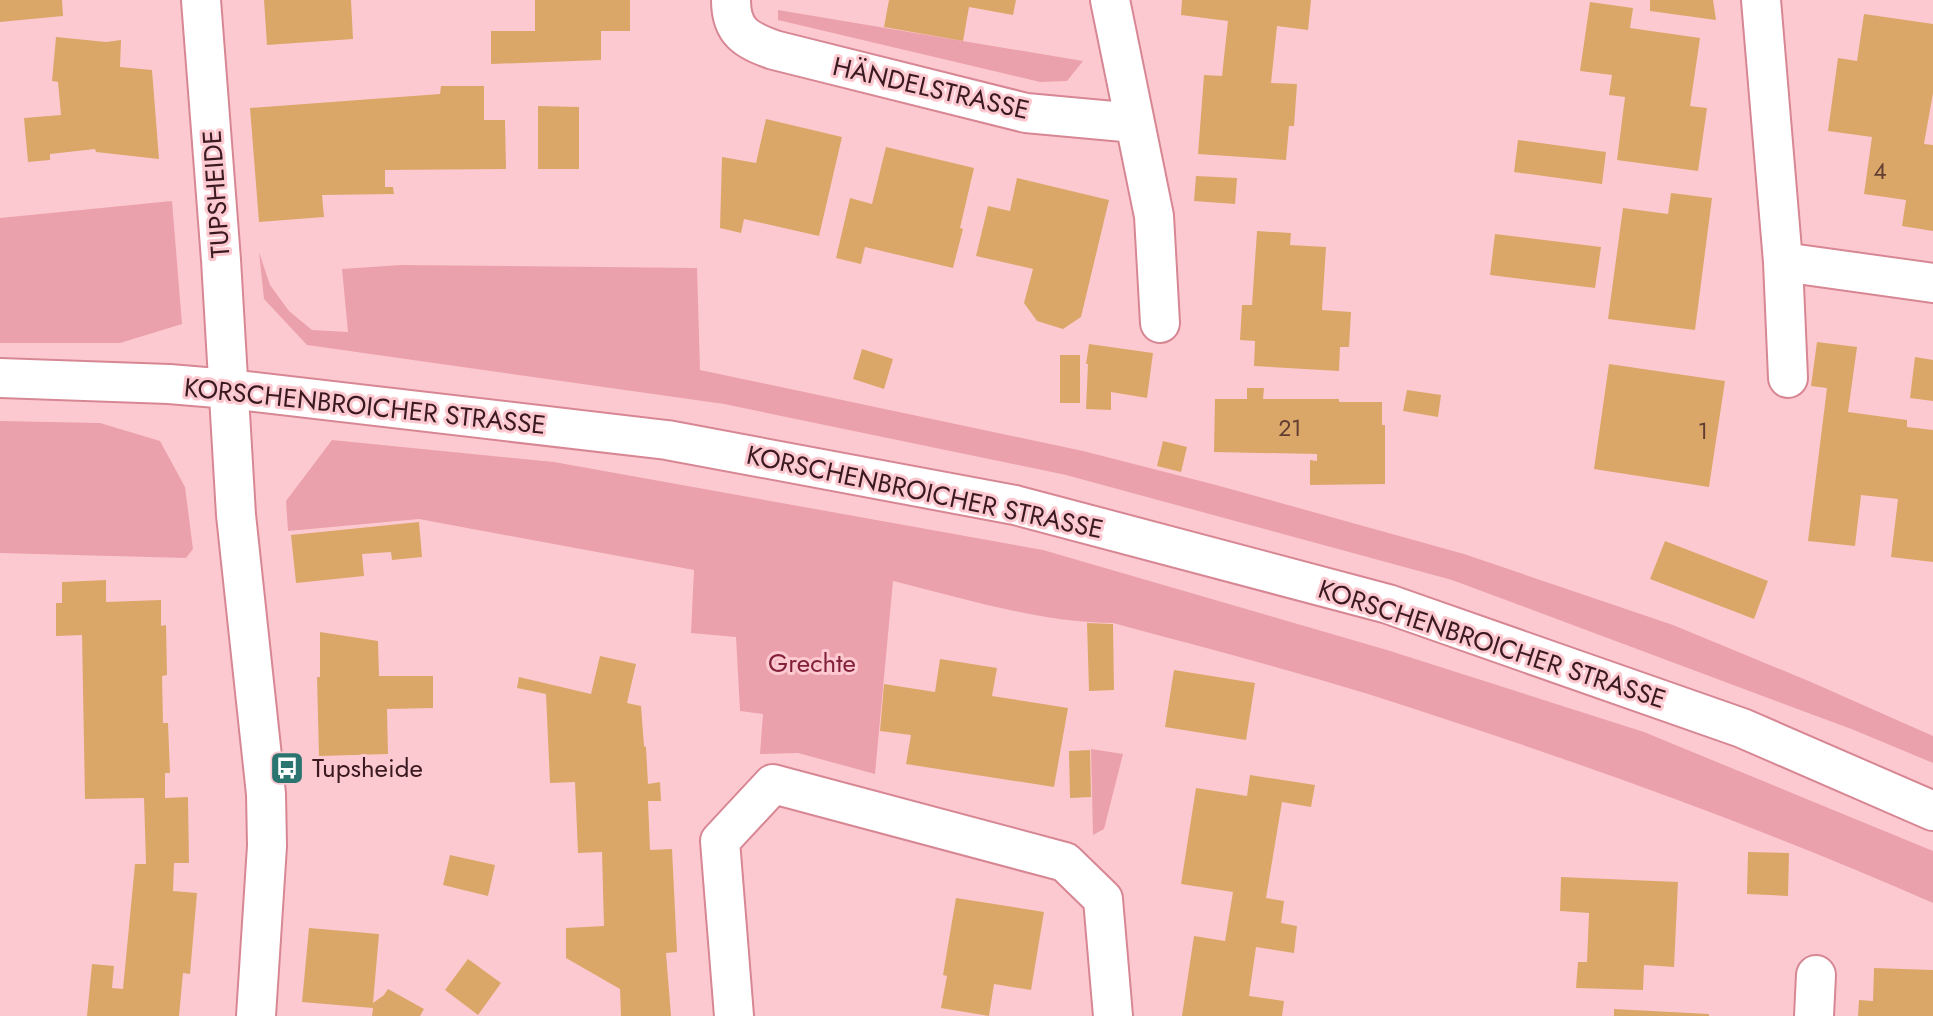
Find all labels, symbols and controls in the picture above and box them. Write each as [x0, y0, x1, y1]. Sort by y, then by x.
street label: HÄNDELSTRASSE [829, 47, 1033, 129]
street label: TUPSHEIDE [193, 129, 239, 259]
house number: 4 [1873, 154, 1887, 188]
street label: KORSCHENBROICHER STRASSE [182, 368, 548, 444]
house number: 21 [1278, 411, 1302, 445]
house number: 1 [1698, 414, 1708, 448]
street label: KORSCHENBROICHER STRASSE [743, 436, 1107, 548]
street label: KORSCHENBROICHER STRASSE [1313, 570, 1671, 718]
park label: Grechte [768, 644, 856, 682]
bus stop icon: Tupsheide [268, 749, 306, 787]
place label: Tupsheide [312, 749, 423, 787]

